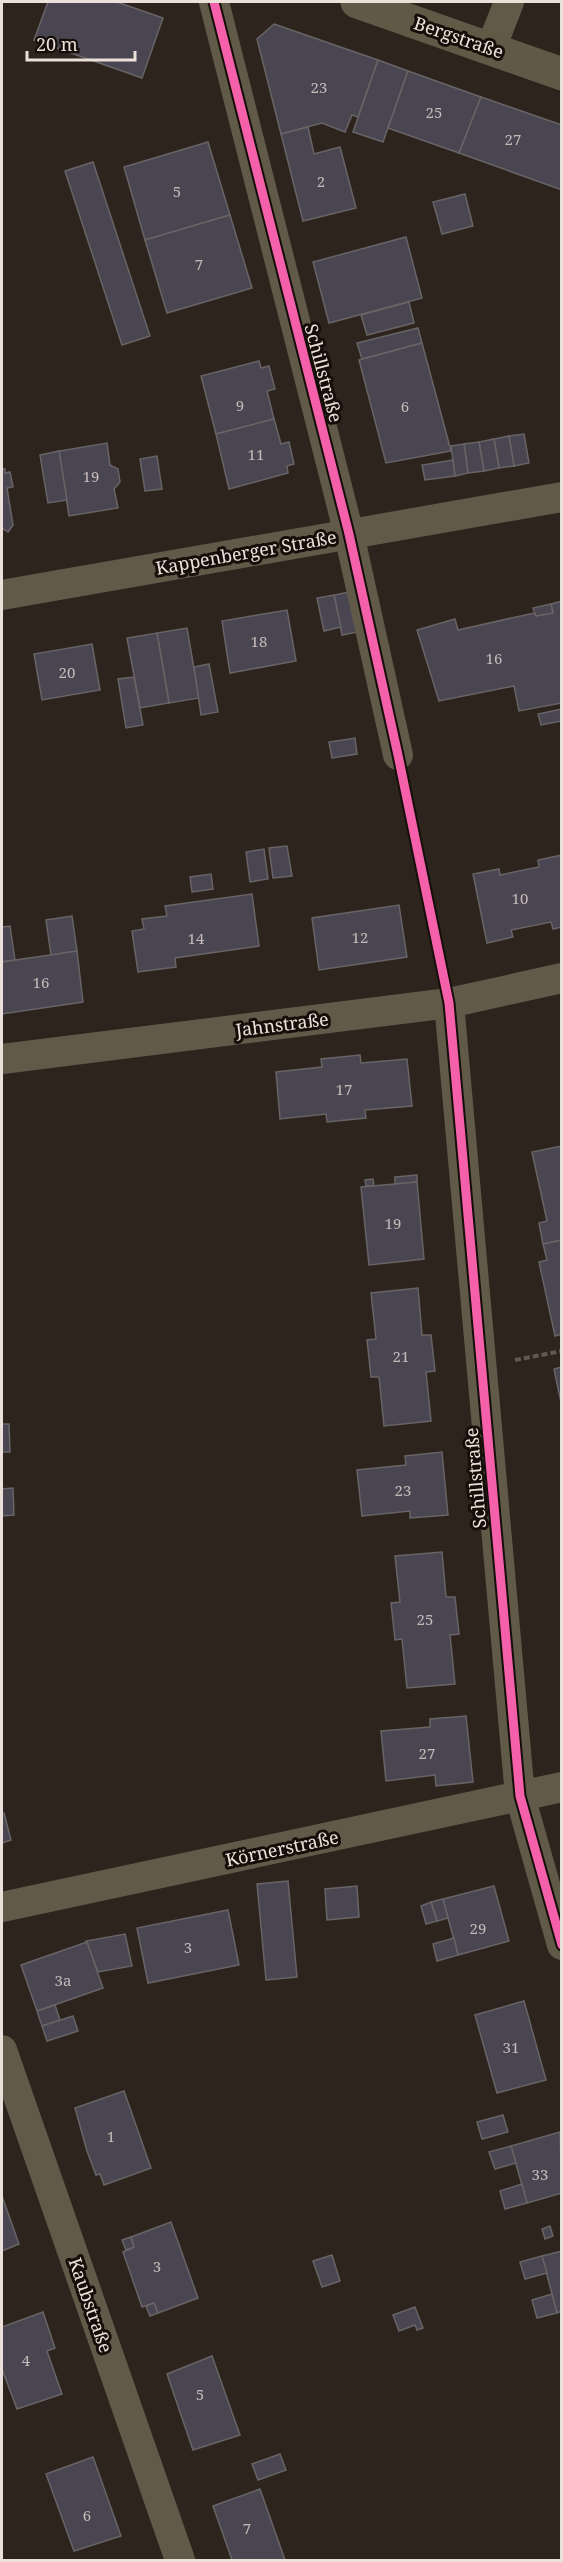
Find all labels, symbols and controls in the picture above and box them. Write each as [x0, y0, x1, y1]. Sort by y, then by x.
street label: Bergstraße [411, 10, 507, 64]
scale bar [27, 24, 135, 62]
text: 20 m [36, 32, 78, 56]
house number: 23 [311, 77, 327, 97]
house number: 25 [426, 102, 442, 122]
house number: 27 [505, 129, 521, 149]
house number: 2 [317, 171, 325, 191]
house number: 5 [173, 181, 181, 201]
house number: 7 [195, 254, 203, 274]
street label: Schillstraße [299, 321, 349, 425]
house number: 9 [236, 395, 244, 415]
house number: 6 [401, 396, 409, 416]
house number: 11 [248, 444, 264, 464]
house number: 19 [83, 466, 99, 486]
street label: Kappenberger Straße [154, 524, 338, 580]
house number: 18 [251, 631, 267, 651]
house number: 16 [486, 648, 502, 668]
house number: 20 [59, 662, 75, 682]
house number: 10 [512, 888, 528, 908]
house number: 12 [352, 927, 368, 947]
house number: 14 [188, 928, 205, 948]
house number: 16 [33, 972, 49, 992]
street label: Jahnstraße [233, 1006, 330, 1042]
house number: 17 [336, 1079, 352, 1099]
house number: 19 [385, 1213, 401, 1233]
house number: 21 [393, 1346, 409, 1366]
street label: Schillstraße [459, 1427, 491, 1529]
house number: 23 [395, 1480, 411, 1500]
house number: 25 [417, 1609, 433, 1629]
house number: 27 [419, 1743, 435, 1763]
street label: Körnerstraße [223, 1824, 341, 1872]
house number: 29 [470, 1918, 486, 1938]
house number: 3 [184, 1937, 192, 1957]
house number: 3a [55, 1970, 71, 1990]
house number: 31 [503, 2037, 519, 2057]
house number: 1 [107, 2126, 115, 2146]
house number: 33 [532, 2164, 548, 2184]
street label: Kaubstraße [64, 2254, 118, 2356]
house number: 3 [153, 2256, 161, 2276]
house number: 4 [22, 2350, 31, 2370]
house number: 5 [196, 2384, 204, 2404]
house number: 6 [83, 2505, 91, 2525]
house number: 7 [243, 2518, 251, 2538]

